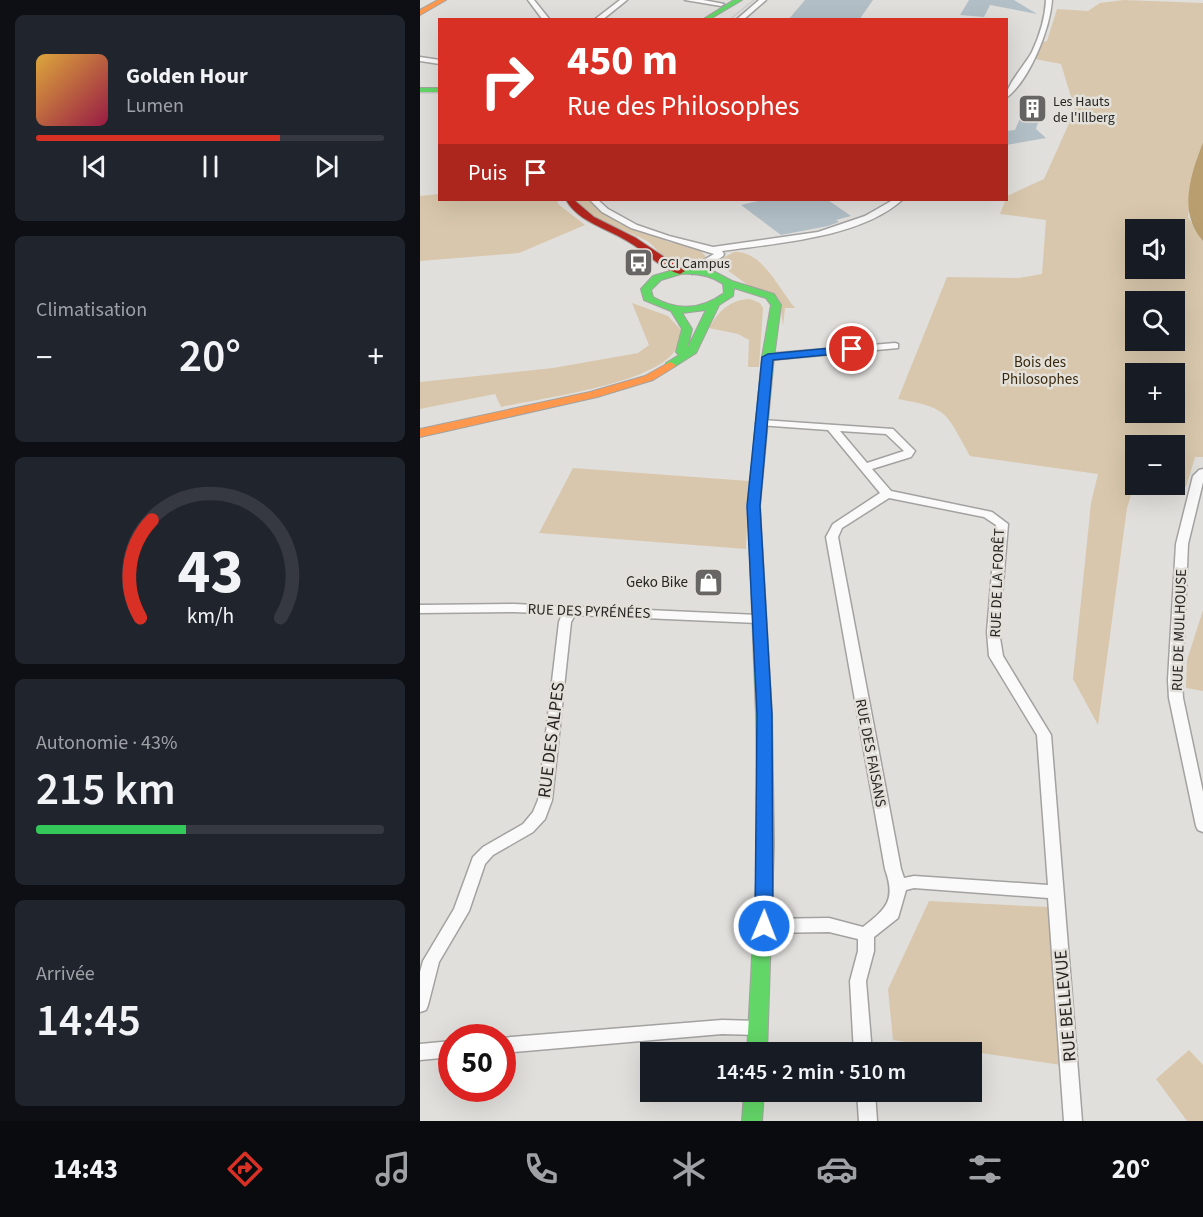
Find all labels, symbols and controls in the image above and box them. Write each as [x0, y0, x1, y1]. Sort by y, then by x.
text: 450 m [567, 31, 678, 91]
icon: right [468, 42, 546, 120]
text: Golden Hour [126, 60, 248, 92]
text: Rue des Philosophes [567, 87, 799, 126]
text: Lumen [126, 92, 184, 120]
place label: Les Hauts de l'Illberg [1053, 92, 1115, 128]
building icon: Les Hauts de l'Illberg [1016, 93, 1048, 125]
icon: previous [78, 150, 111, 183]
icon: pause [194, 150, 227, 183]
icon: next [310, 150, 343, 183]
icon: arrive [519, 156, 552, 189]
text: Puis [468, 157, 507, 189]
map controls [1125, 219, 1185, 495]
button: sound [1125, 219, 1185, 279]
bus stop icon: CCI Campus [623, 247, 655, 279]
place label: CCI Campus [660, 254, 730, 274]
button: search [1125, 291, 1185, 351]
text: Climatisation [36, 296, 147, 324]
pin [826, 323, 877, 374]
text: 20° [179, 325, 241, 389]
icon: arrive [835, 332, 868, 365]
text: − [36, 334, 52, 381]
text: + [368, 334, 384, 381]
park label: Bois des Philosophes [1002, 352, 1078, 390]
button: + [1125, 363, 1185, 423]
button: − [1125, 435, 1185, 495]
text: 43 [177, 528, 243, 617]
street label: RUE DE LA FORÊT [985, 528, 1010, 638]
shop icon: Geko Bike [693, 566, 725, 598]
street label: RUE DE MULHOUSE [1167, 568, 1192, 691]
place label: Geko Bike [626, 572, 688, 593]
street label: RUE DES PYRÉNÉES [527, 599, 651, 624]
text: km/h [186, 601, 234, 632]
street label: RUE DES ALPES [532, 681, 571, 799]
street label: RUE DES FAISANS [850, 697, 891, 809]
text: Autonomie · 43% [36, 729, 177, 757]
text: 215 km [36, 758, 176, 822]
position arrow [732, 894, 796, 958]
street label: RUE BELLEVUE [1048, 949, 1083, 1063]
text: Arrivée [36, 960, 95, 988]
text: 14:45 [36, 989, 141, 1053]
speed limit sign: 50 [438, 1024, 516, 1102]
text: 14:45 · 2 min · 510 m [716, 1056, 906, 1088]
icon: directions [224, 1148, 266, 1190]
icon: music [372, 1148, 414, 1190]
icon: phone [520, 1148, 562, 1190]
icon: climate [668, 1148, 710, 1190]
icon: car [816, 1148, 858, 1190]
icon: filters [964, 1148, 1006, 1190]
text: 14:43 [53, 1150, 118, 1189]
text: 20° [1112, 1150, 1150, 1189]

